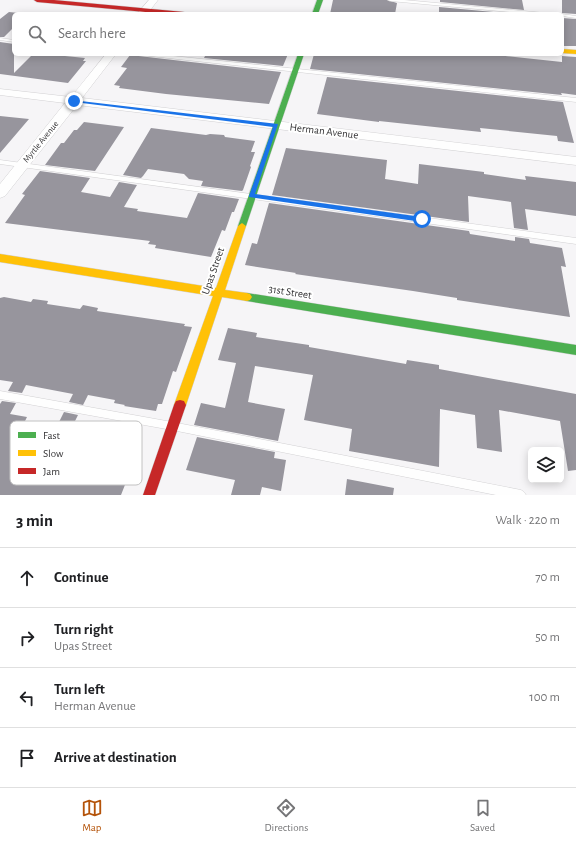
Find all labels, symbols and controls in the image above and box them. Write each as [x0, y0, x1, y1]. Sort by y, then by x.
search box [12, 12, 564, 56]
icon: search [26, 23, 48, 45]
text: Search here [58, 26, 126, 41]
route end [65, 92, 83, 110]
street label: Myrtle Avenue [22, 119, 60, 165]
street label: Herman Avenue [289, 121, 359, 141]
route start [413, 210, 431, 228]
street label: Upas Street [200, 246, 226, 296]
street label: 31st Street [268, 283, 313, 301]
legend [10, 421, 142, 485]
text: Fast [43, 430, 61, 441]
map controls [528, 447, 564, 483]
button: layers [528, 447, 564, 483]
text: Slow [43, 448, 64, 459]
text: Jam [43, 466, 60, 477]
text: 3 min [16, 512, 53, 529]
text: Walk · 220 m [495, 514, 560, 527]
icon: ahead [16, 567, 38, 589]
text: Continue [54, 570, 109, 585]
text: 70 m [535, 571, 560, 584]
text: Turn right [54, 622, 113, 637]
icon: right [16, 627, 38, 649]
text: 50 m [535, 631, 560, 644]
text: Upas Street [54, 640, 112, 653]
text: Turn left [54, 682, 105, 697]
icon: left [16, 687, 38, 709]
text: 100 m [529, 691, 560, 704]
text: Herman Avenue [54, 700, 136, 713]
icon: arrive [16, 747, 38, 769]
text: Arrive at destination [54, 750, 177, 765]
tab: Map [81, 797, 103, 834]
tab: Directions [264, 797, 308, 834]
tab: Saved [470, 797, 495, 834]

